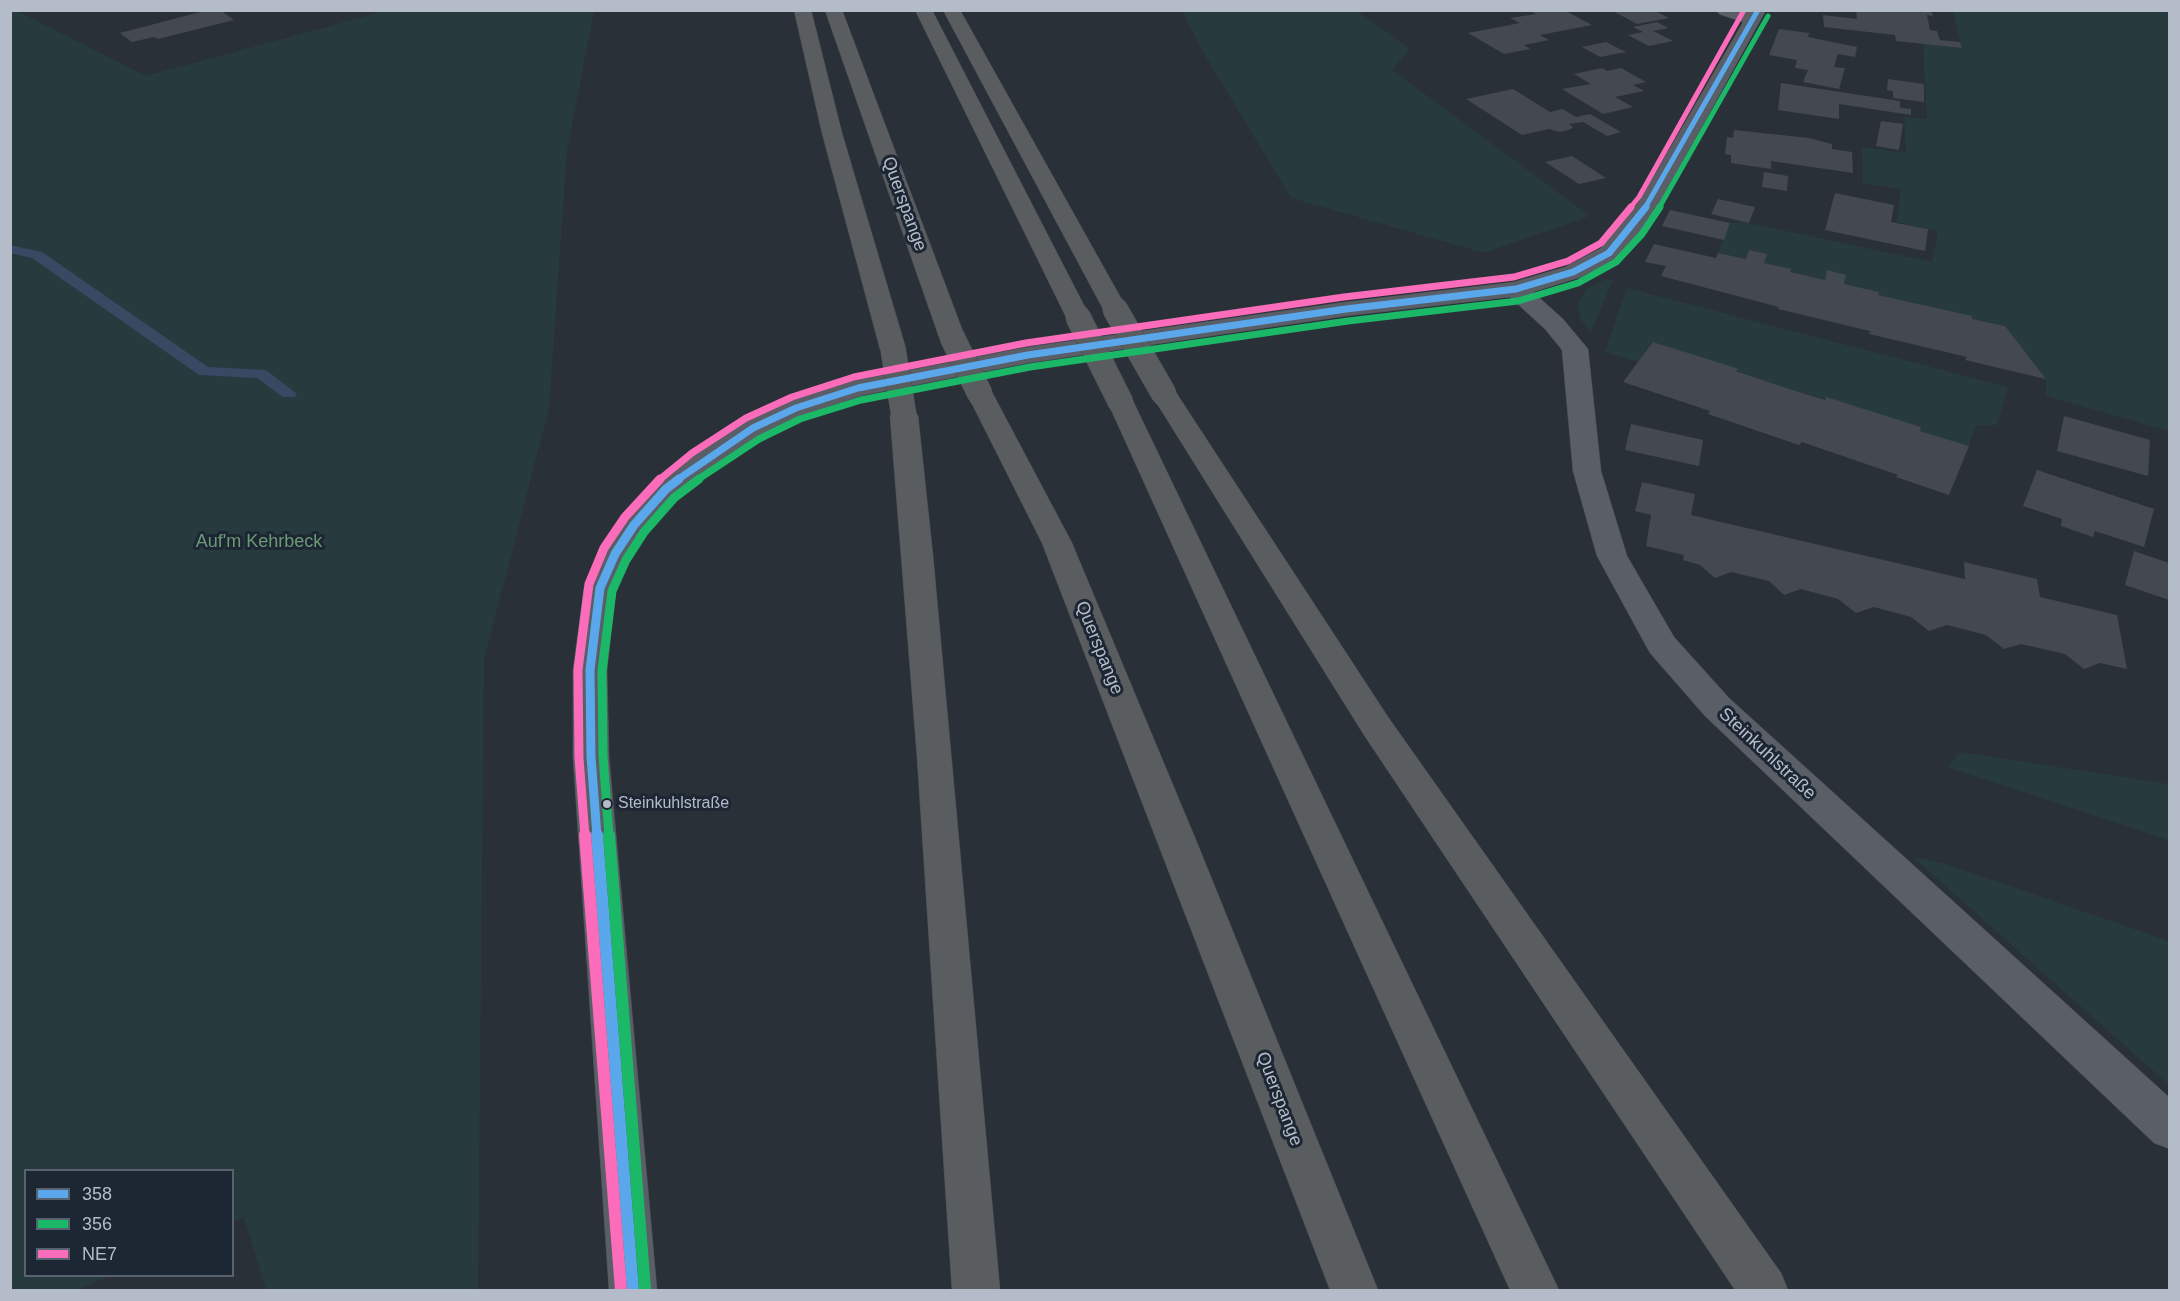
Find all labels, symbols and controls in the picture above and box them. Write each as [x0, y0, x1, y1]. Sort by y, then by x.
street label: Querspange [877, 154, 931, 254]
park label: Auf'm Kehrbeck [196, 531, 322, 553]
street label: Querspange [1070, 598, 1128, 698]
street label: Steinkuhlstraße [1714, 703, 1820, 805]
place label: Steinkuhlstraße [618, 794, 729, 814]
marker: Steinkuhlstraße [601, 798, 613, 810]
street label: Querspange [1251, 1049, 1307, 1149]
legend [24, 1169, 234, 1277]
text: 358 [82, 1184, 112, 1204]
text: 356 [82, 1214, 112, 1234]
text: NE7 [82, 1244, 117, 1264]

